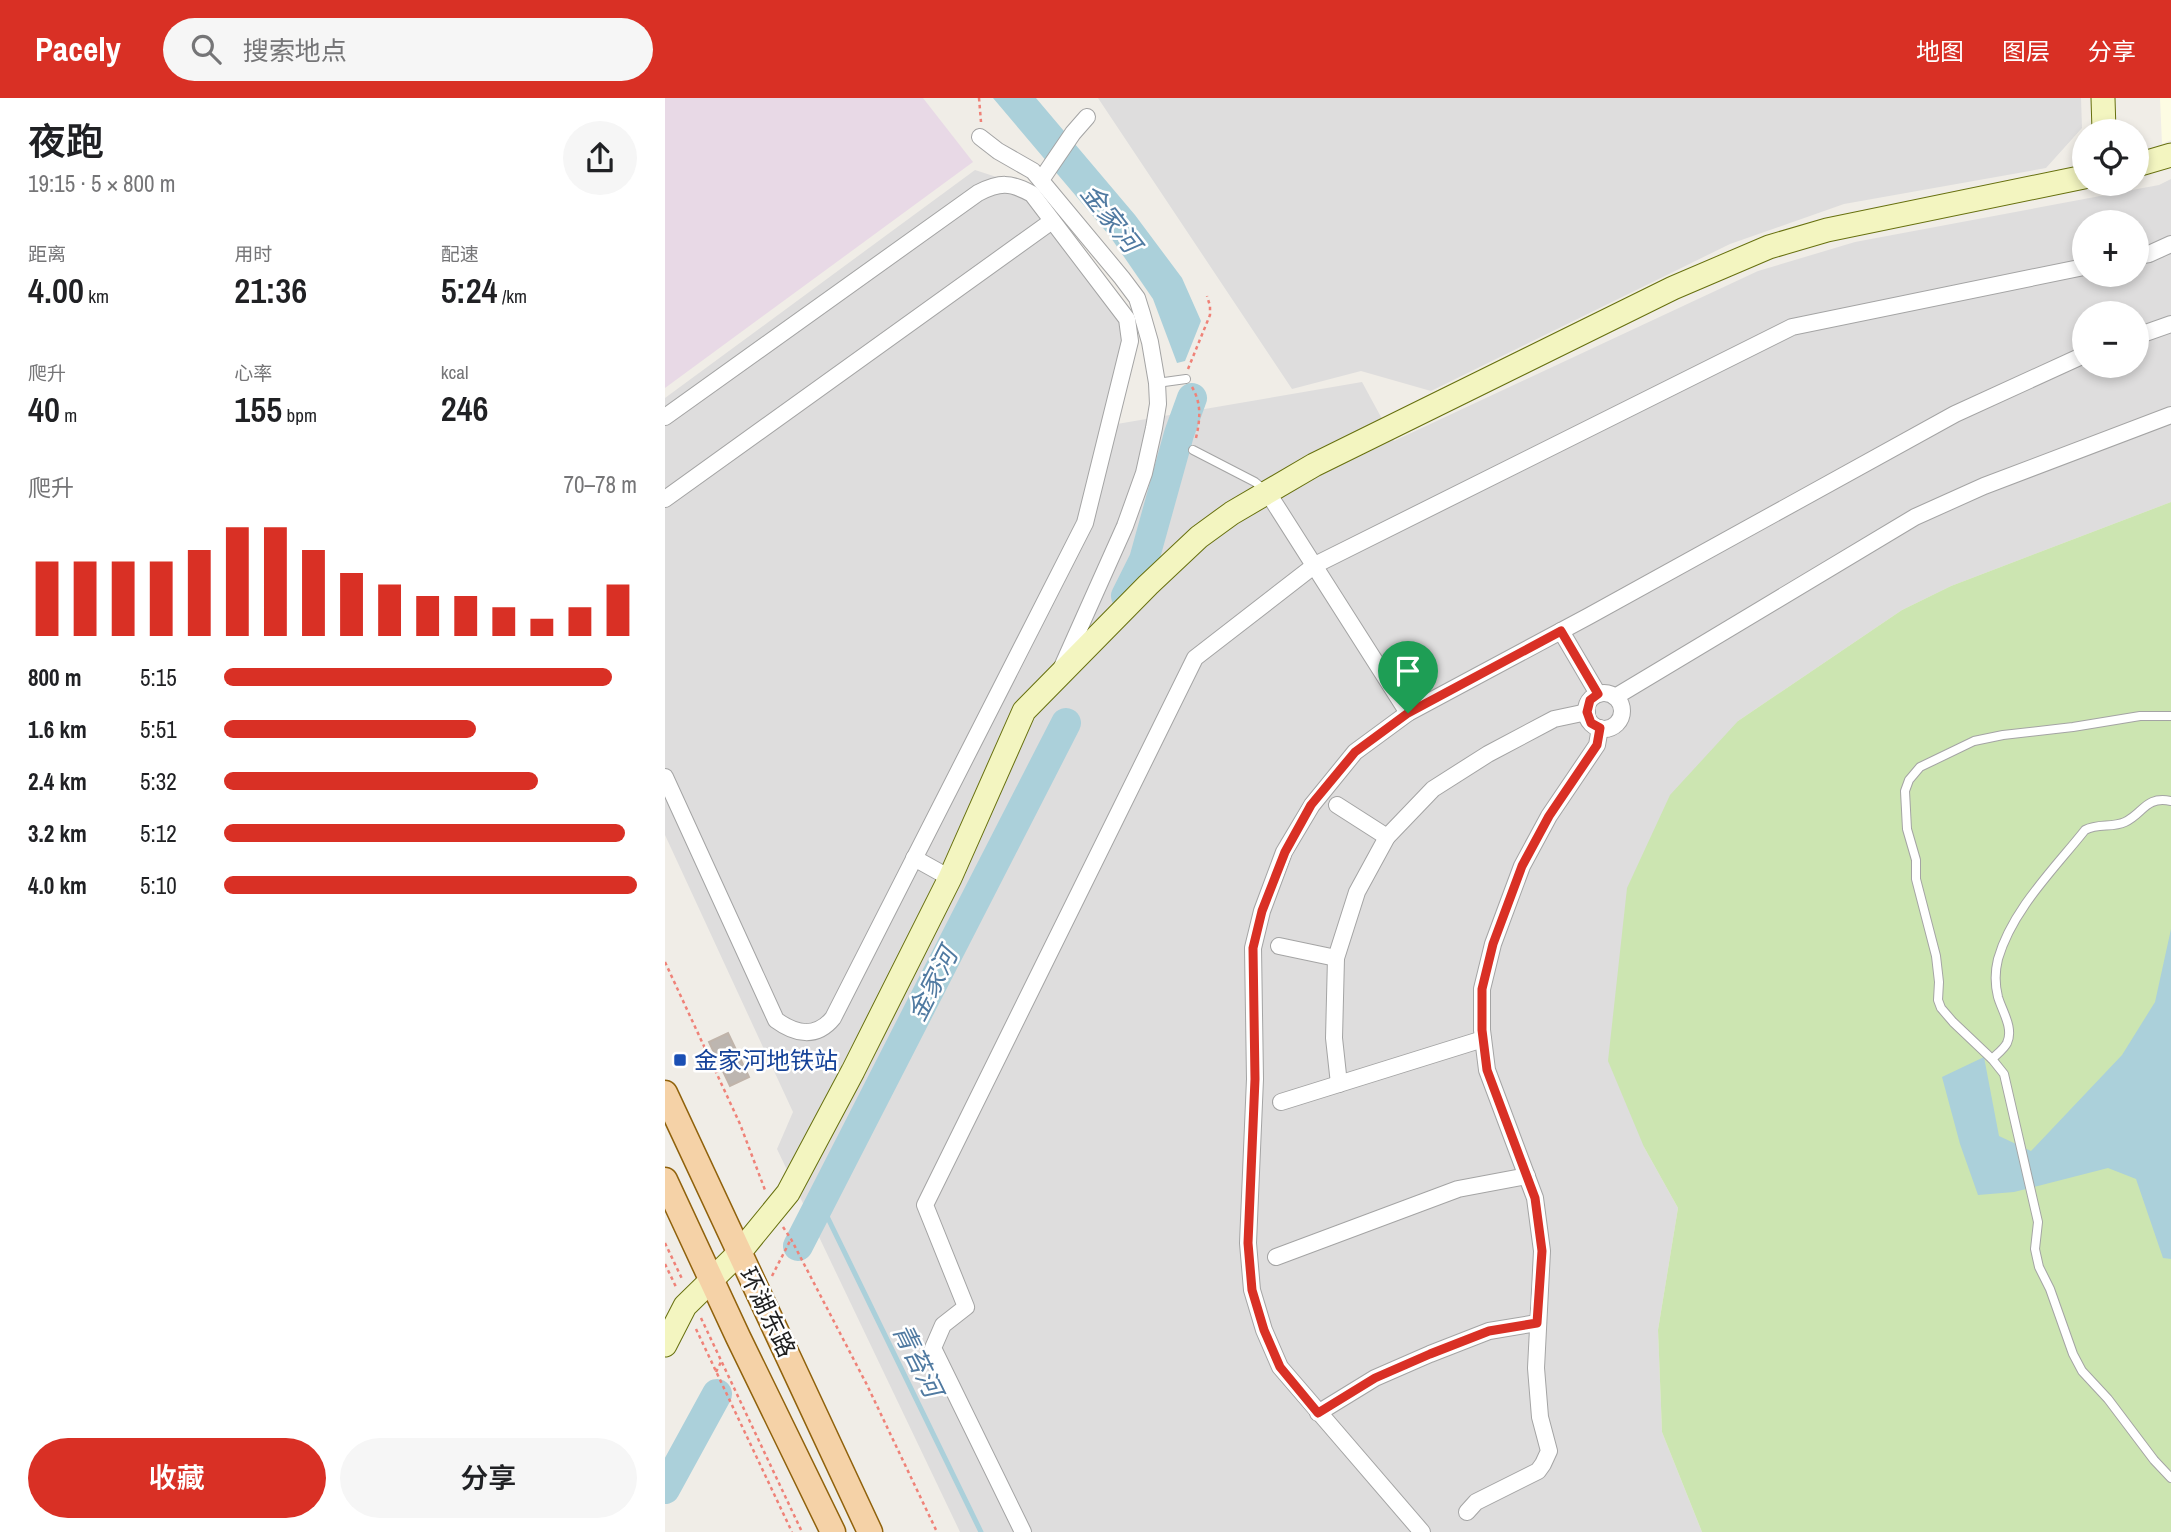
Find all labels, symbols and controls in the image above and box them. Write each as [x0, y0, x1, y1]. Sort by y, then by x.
search box [163, 18, 653, 81]
text: Pacely [35, 27, 121, 71]
icon: search [187, 30, 225, 68]
text: 搜索地点 [243, 33, 347, 68]
text: 地图 [1916, 35, 1964, 67]
text: 图层 [2002, 35, 2050, 67]
text: 分享 [2088, 35, 2136, 67]
text: 夜跑 [28, 116, 104, 167]
map controls [2072, 119, 2149, 378]
button: locate [2072, 119, 2149, 196]
button: share [563, 121, 637, 195]
text: 19:15 · 5 × 800 m [28, 168, 175, 199]
water label: 金家河 [1073, 176, 1152, 263]
button: + [2072, 210, 2149, 287]
text: 距离 [28, 241, 66, 267]
text: 用时 [234, 241, 272, 267]
text: 配速 [441, 241, 479, 267]
text: 4.00 [28, 267, 84, 314]
text: 21:36 [234, 267, 307, 314]
text: 5:24 [441, 267, 498, 314]
text: km [84, 283, 109, 309]
text: /km [498, 283, 527, 309]
button: − [2072, 301, 2149, 378]
text: kcal [441, 359, 468, 385]
text: 爬升 [28, 360, 66, 386]
text: 心率 [234, 360, 272, 386]
text: 246 [441, 385, 489, 432]
text: 40 [28, 386, 60, 433]
text: 155 [234, 386, 282, 433]
text: m [60, 402, 77, 428]
text: bpm [282, 402, 317, 428]
text: 70–78 m [564, 469, 637, 500]
text: 爬升 [28, 472, 74, 503]
pin [1378, 641, 1438, 713]
icon: arrive [1389, 652, 1427, 690]
text: 800 m [28, 662, 81, 693]
text: 5:15 [140, 662, 177, 693]
text: 1.6 km [28, 714, 87, 745]
text: 5:51 [140, 714, 177, 745]
text: 2.4 km [28, 766, 87, 797]
text: 5:32 [140, 766, 177, 797]
text: 3.2 km [28, 818, 87, 849]
text: 5:12 [140, 818, 177, 849]
text: 4.0 km [28, 870, 87, 901]
text: 5:10 [140, 870, 177, 901]
water label: 金家河 [899, 937, 968, 1027]
place label: 金家河地铁站 [694, 1044, 838, 1076]
marker: 金家河地铁站 [672, 1052, 688, 1068]
street label: 环湖东路 [733, 1262, 803, 1362]
water label: 青苔河 [885, 1317, 953, 1407]
button: 收藏 [28, 1438, 326, 1518]
button: 分享 [340, 1438, 637, 1518]

